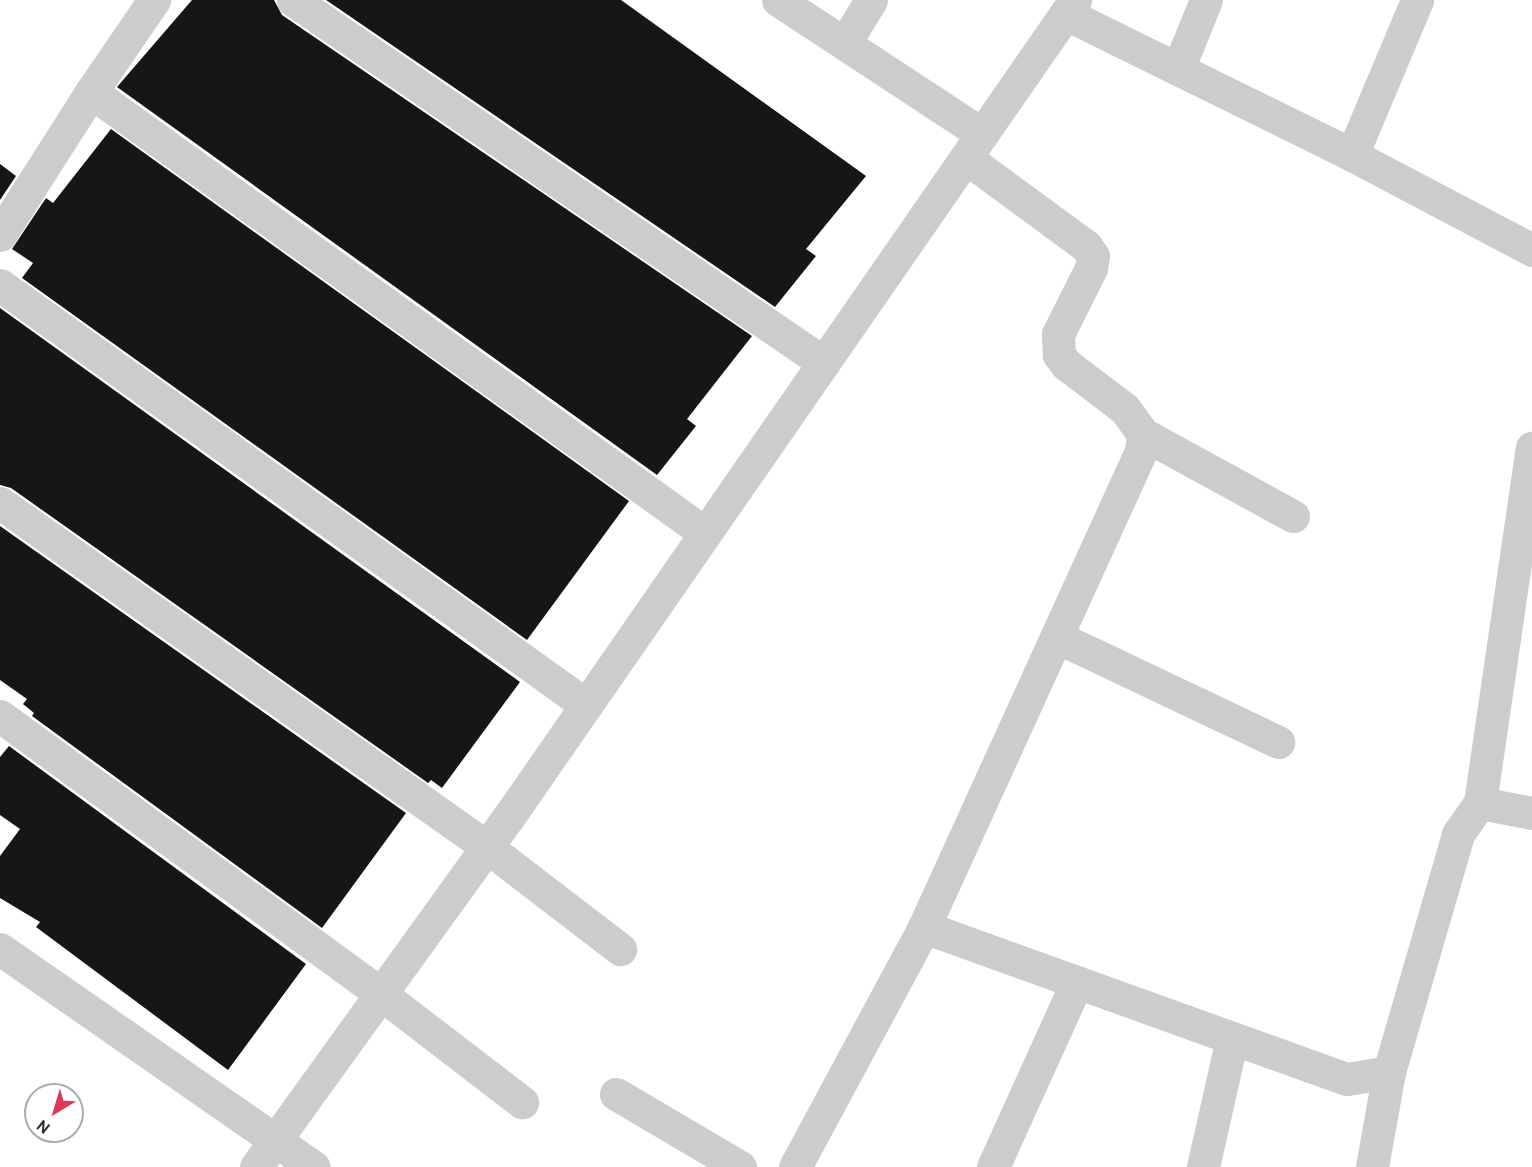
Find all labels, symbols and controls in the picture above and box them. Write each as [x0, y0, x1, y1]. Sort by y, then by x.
north arrow [24, 1083, 84, 1143]
text: N [33, 1114, 55, 1137]

